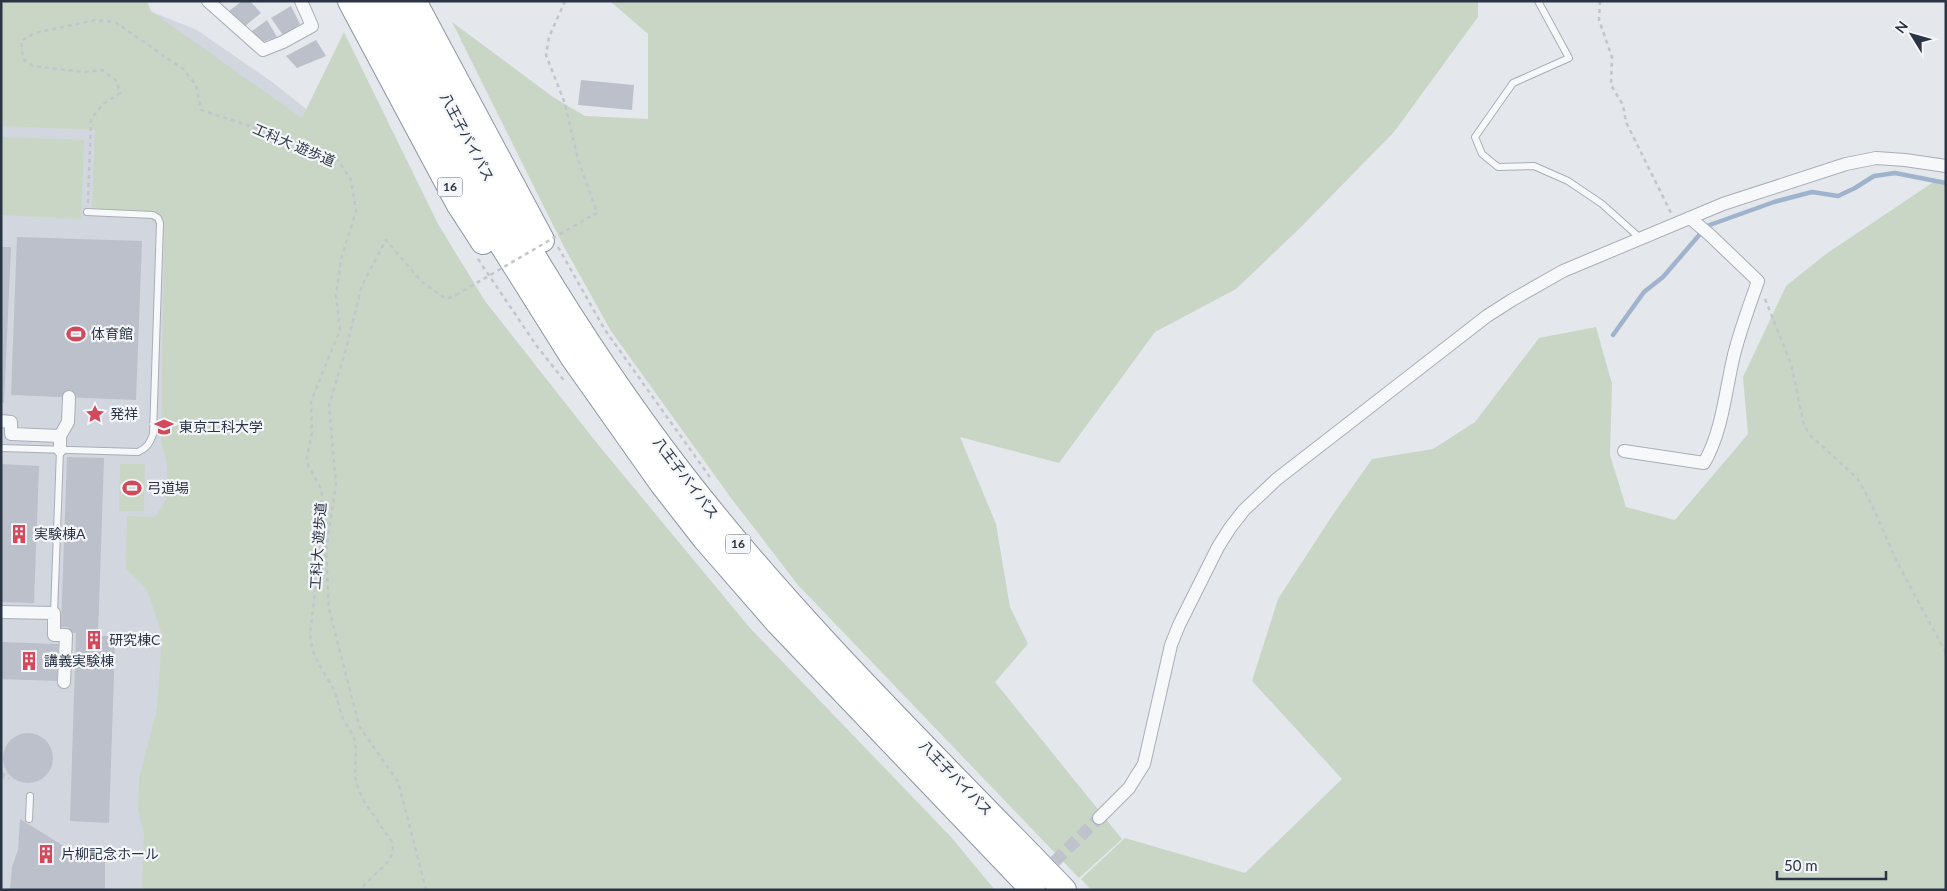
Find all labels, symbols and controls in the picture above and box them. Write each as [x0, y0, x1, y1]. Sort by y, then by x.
north arrow [1887, 10, 1937, 60]
text: N [1891, 17, 1911, 36]
street label: 八王子バイパス [437, 90, 498, 184]
street label: 工科大 遊歩道 [251, 120, 338, 169]
road number: 16 [438, 178, 462, 196]
sports icon: 体育館 [65, 323, 87, 345]
place label: 体育館 [91, 325, 133, 342]
place icon: 発祥 [84, 403, 106, 425]
place label: 発祥 [110, 405, 138, 422]
school or university icon: 東京工科大学 [153, 416, 175, 438]
place label: 東京工科大学 [179, 418, 263, 435]
street label: 八王子バイパス [650, 434, 723, 522]
sports icon: 弓道場 [121, 477, 143, 499]
place label: 弓道場 [147, 479, 189, 496]
street label: 工科大 遊歩道 [306, 502, 329, 590]
building icon: 実験棟A [8, 523, 30, 545]
place label: 実験棟A [34, 525, 86, 542]
road number: 16 [726, 534, 750, 554]
building icon: 研究棟C [83, 629, 105, 651]
place label: 研究棟C [109, 631, 161, 648]
building icon: 講義実験棟 [18, 650, 40, 672]
place label: 講義実験棟 [44, 652, 114, 669]
street label: 八王子バイパス [916, 737, 996, 819]
building icon: 片柳記念ホール [35, 843, 57, 865]
place label: 片柳記念ホール [61, 845, 159, 862]
scale bar [1777, 848, 1886, 880]
text: 50 m [1784, 856, 1818, 874]

